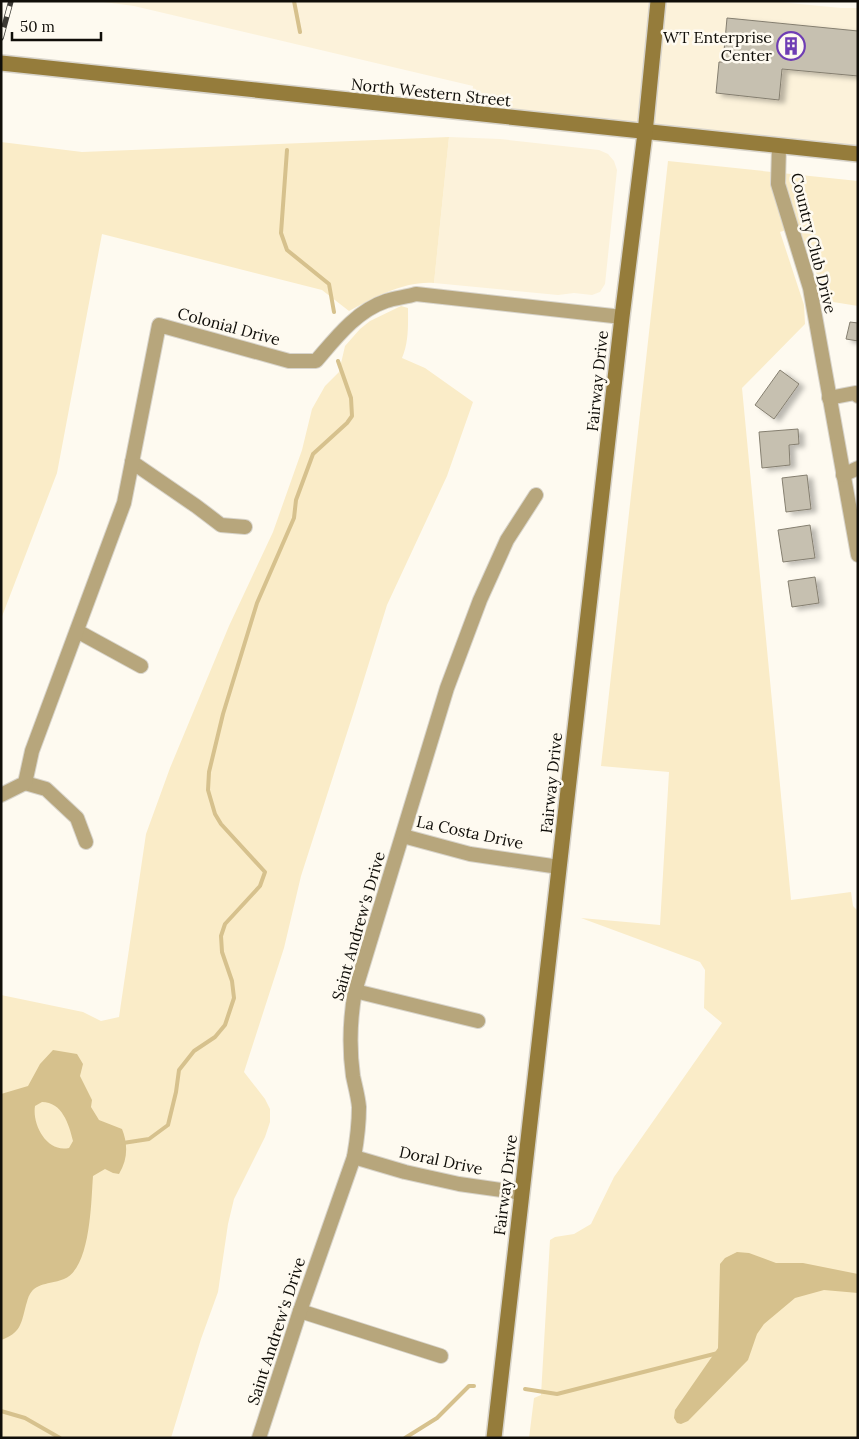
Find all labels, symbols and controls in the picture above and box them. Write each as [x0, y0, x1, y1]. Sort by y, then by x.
scale bar [12, 10, 101, 42]
text: 50 m [20, 17, 55, 36]
place label: WT Enterprise Center [663, 27, 772, 65]
building icon: WT Enterprise Center [776, 31, 806, 61]
street label: North Western Street [350, 74, 513, 110]
street label: Country Club Drive [787, 171, 841, 316]
street label: Colonial Drive [176, 303, 283, 349]
street label: Fairway Drive [582, 329, 612, 432]
street label: Fairway Drive [536, 731, 566, 834]
street label: La Costa Drive [415, 811, 526, 853]
street label: Saint Andrew's Drive [327, 849, 389, 1003]
street label: Fairway Drive [489, 1133, 521, 1237]
street label: Doral Drive [397, 1141, 485, 1179]
street label: Saint Andrew's Drive [243, 1254, 309, 1407]

